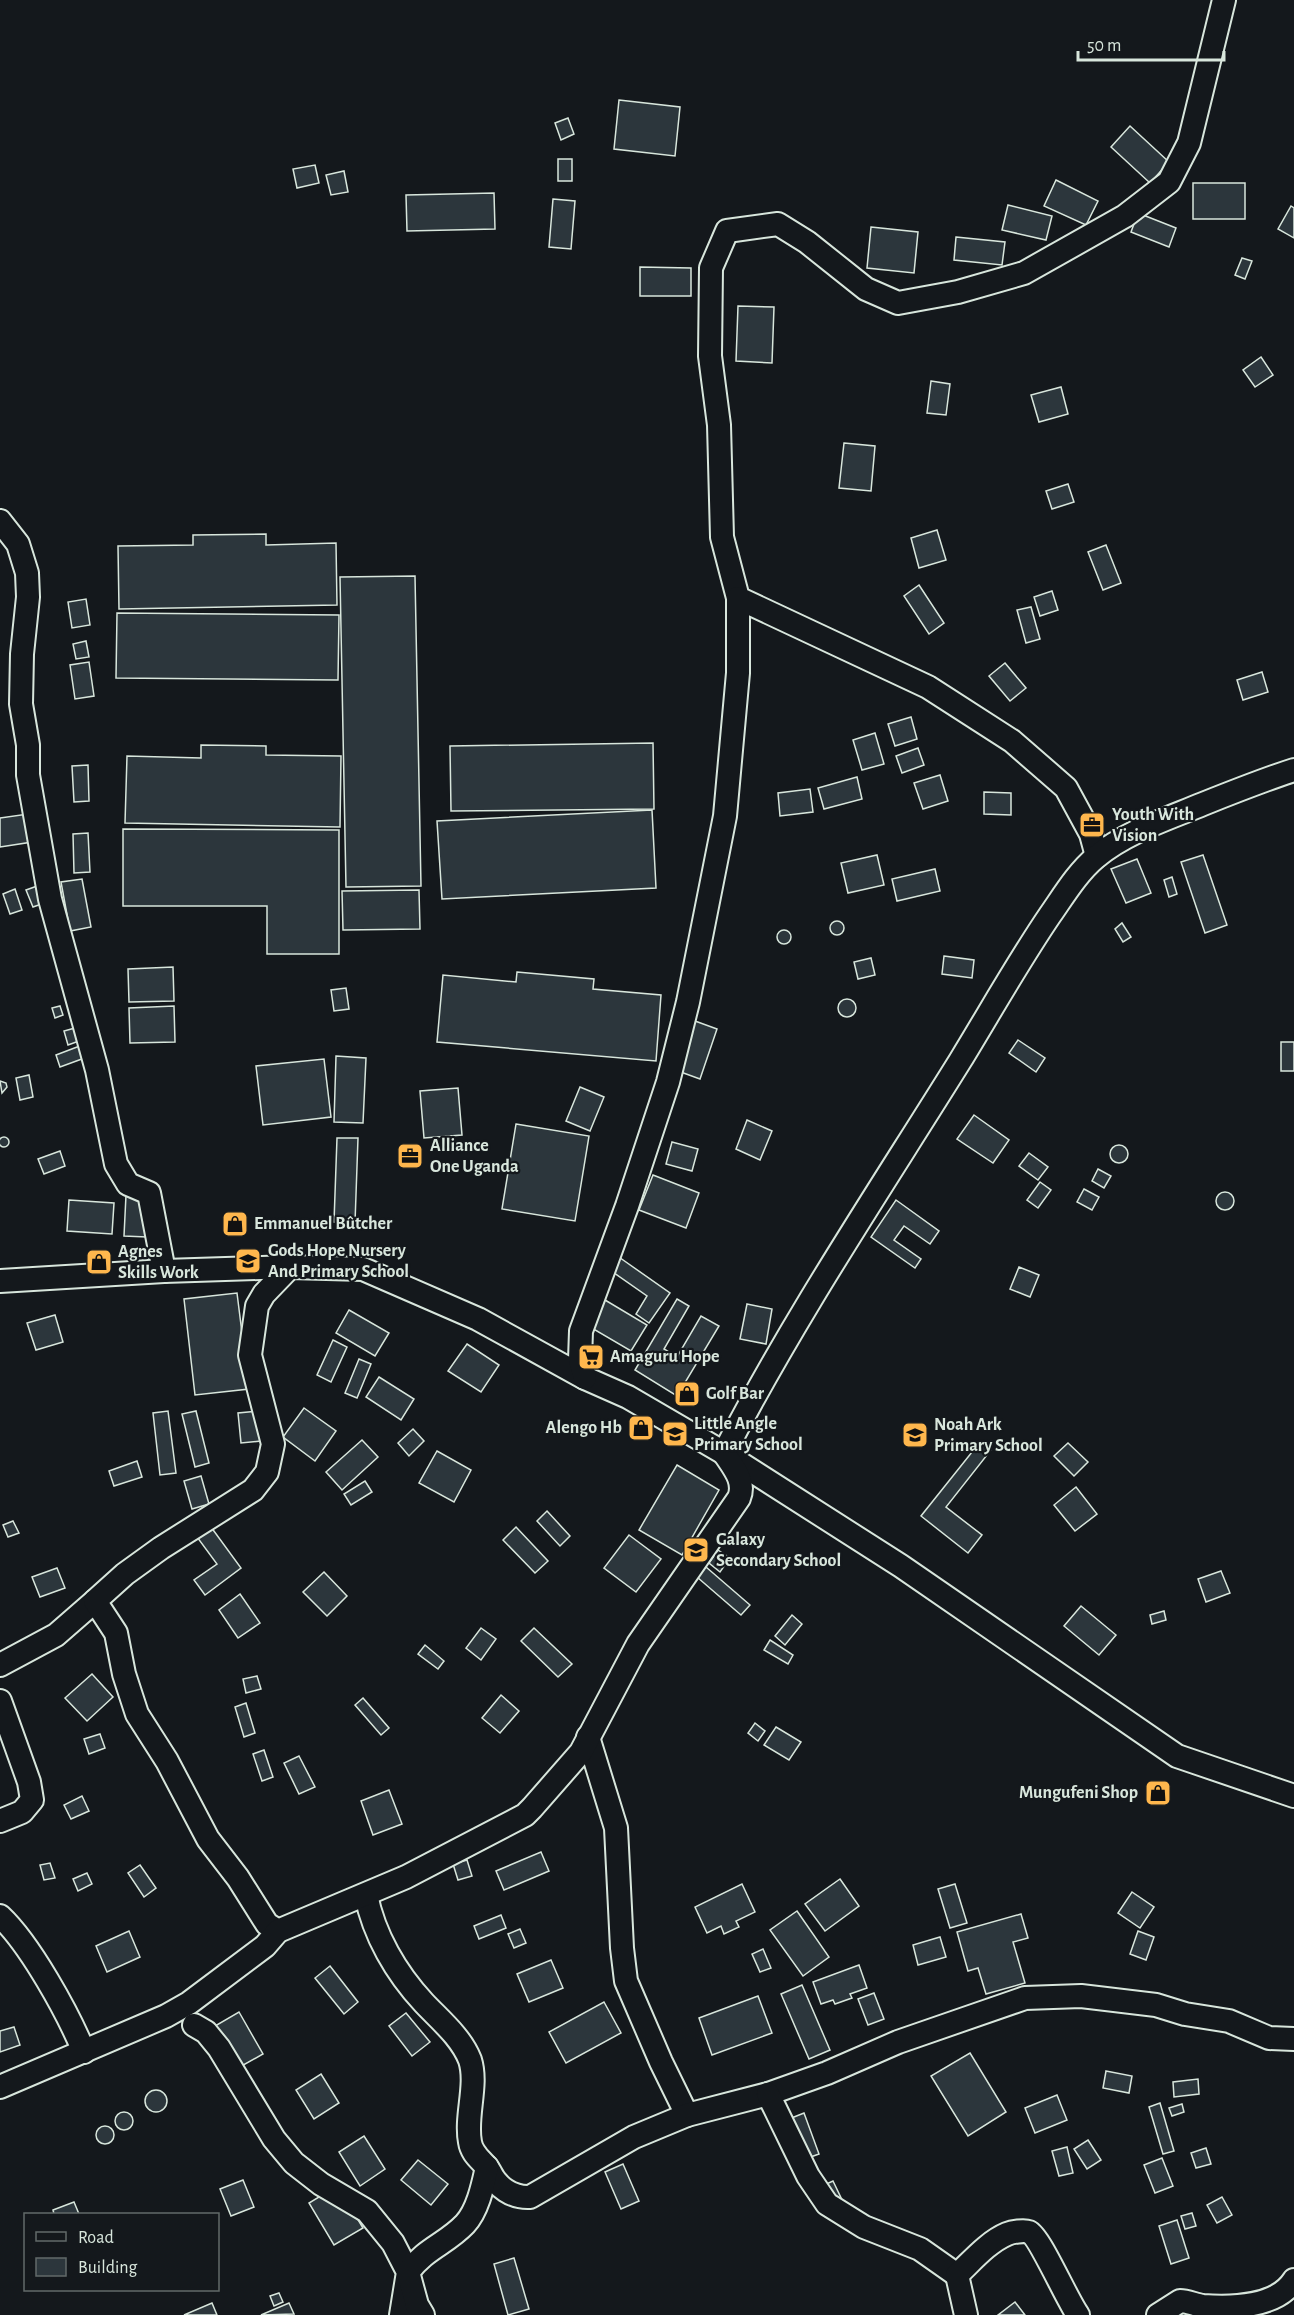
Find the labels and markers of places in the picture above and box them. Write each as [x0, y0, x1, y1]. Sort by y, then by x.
place label: Youth With Vision [1112, 806, 1194, 845]
office icon: Youth With Vision [1077, 810, 1107, 840]
place label: Alliance One Uganda [430, 1137, 519, 1176]
office icon: Alliance One Uganda [395, 1141, 425, 1171]
shop icon: Emmanuel Bûtcher [220, 1209, 250, 1239]
place label: Emmanuel Bûtcher [254, 1215, 393, 1233]
place label: Gods Hope Nursery And Primary School [268, 1242, 409, 1281]
place label: Agnes Skills Work [118, 1243, 199, 1282]
school or university icon: Gods Hope Nursery And Primary School [233, 1246, 263, 1276]
shop icon: Agnes Skills Work [84, 1247, 114, 1277]
supermarket icon: Amaguru Hope [576, 1342, 606, 1372]
place label: Amaguru Hope [610, 1348, 720, 1366]
shop icon: Golf Bar [672, 1379, 702, 1409]
place label: Golf Bar [706, 1385, 765, 1403]
shop icon: Alengo Hb [626, 1413, 656, 1443]
place label: Little Angle Primary School [694, 1415, 803, 1454]
place label: Noah Ark Primary School [934, 1416, 1043, 1455]
place label: Alengo Hb [546, 1419, 622, 1437]
school or university icon: Little Angle Primary School [660, 1419, 690, 1449]
school or university icon: Noah Ark Primary School [900, 1420, 930, 1450]
place label: Galaxy Secondary School [716, 1531, 841, 1570]
school or university icon: Galaxy Secondary School [681, 1535, 711, 1565]
shop icon: Mungufeni Shop [1143, 1778, 1173, 1808]
place label: Mungufeni Shop [1019, 1784, 1138, 1802]

